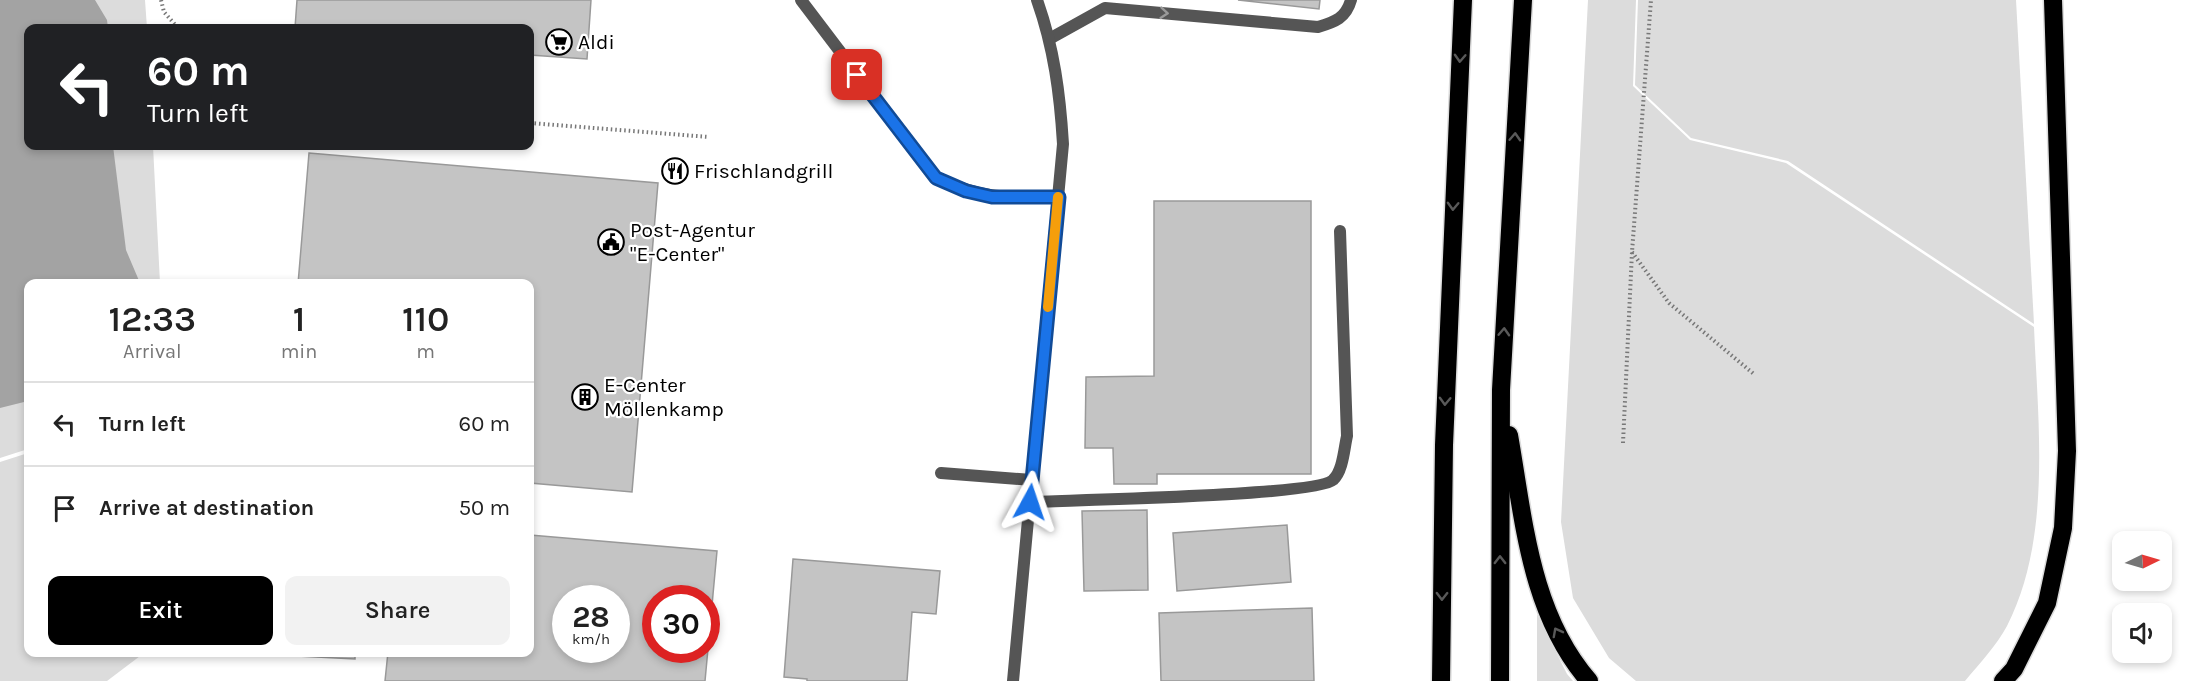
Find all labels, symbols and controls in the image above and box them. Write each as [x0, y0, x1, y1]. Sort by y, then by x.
one-way arrow [1160, 6, 1169, 19]
supermarket icon: Aldi [544, 27, 574, 57]
place label: Aldi [578, 30, 615, 54]
text: 60 m [147, 46, 250, 96]
icon: left [48, 48, 126, 126]
pin [831, 49, 882, 100]
one-way arrow [1453, 54, 1466, 63]
icon: arrive [840, 58, 873, 91]
text: Turn left [147, 97, 248, 129]
one-way arrow [1509, 132, 1522, 141]
restaurant icon: Frischlandgrill [660, 156, 690, 186]
place label: Frischlandgrill [694, 159, 833, 183]
one-way arrow [1446, 202, 1459, 211]
place label: Post-Agentur "E-Center" [630, 218, 755, 266]
public building icon: Post-Agentur "E-Center" [596, 227, 626, 257]
text: 12:33 [109, 298, 196, 340]
text: 1 [293, 298, 305, 340]
text: 110 [402, 298, 449, 340]
one-way arrow [1498, 327, 1511, 336]
text: Arrival [123, 340, 182, 363]
text: min [281, 340, 317, 363]
text: m [416, 340, 435, 363]
place label: E-Center Möllenkamp [604, 373, 724, 421]
building icon: E-Center Möllenkamp [570, 382, 600, 412]
one-way arrow [1439, 397, 1452, 406]
icon: left [48, 408, 81, 441]
text: Turn left [99, 411, 186, 437]
text: 60 m [459, 411, 510, 437]
position arrow [998, 470, 1062, 534]
icon: arrive [48, 492, 81, 525]
text: Arrive at destination [99, 495, 314, 521]
text: 50 m [459, 495, 510, 521]
north arrow [2112, 531, 2172, 591]
map controls [2112, 531, 2172, 663]
one-way arrow [1494, 555, 1506, 564]
button: Exit [48, 576, 273, 645]
button: Share [285, 576, 510, 645]
speed limit sign: 30 [642, 585, 720, 663]
one-way arrow [1436, 591, 1448, 600]
text: 28 [572, 599, 610, 635]
button: sound [2112, 603, 2172, 663]
one-way arrow [1553, 628, 1564, 638]
text: km/h [572, 630, 610, 648]

